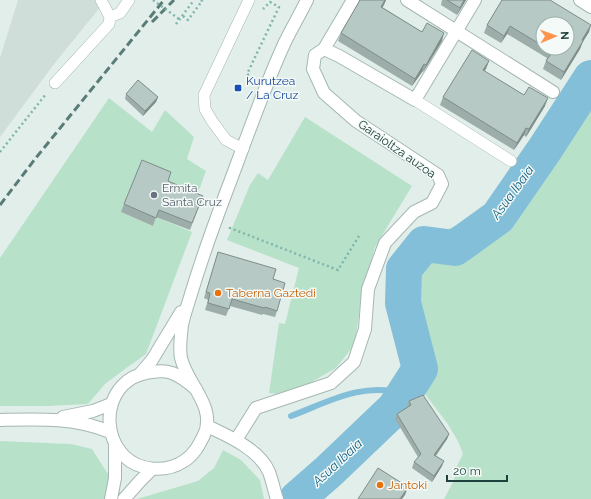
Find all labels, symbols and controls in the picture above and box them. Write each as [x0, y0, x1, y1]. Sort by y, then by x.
north arrow [535, 16, 575, 56]
text: N [558, 31, 571, 40]
place label: Kurutzea / La Cruz [246, 74, 298, 102]
marker: Kurutzea / La Cruz [233, 83, 243, 93]
street label: Garaioltza auzoa [355, 117, 439, 181]
water label: Asua Ibaia [488, 163, 537, 223]
place label: Ermita Santa Cruz [162, 181, 222, 209]
marker: Ermita Santa Cruz [149, 190, 159, 200]
place label: Taberna Gaztedi [226, 286, 316, 300]
marker: Taberna Gaztedi [213, 288, 223, 298]
water label: Asua Ibaia [309, 436, 365, 490]
scale bar [447, 457, 507, 483]
text: 20 m [453, 464, 481, 478]
place label: Jantoki [388, 478, 427, 492]
marker: Jantoki [375, 480, 385, 490]

